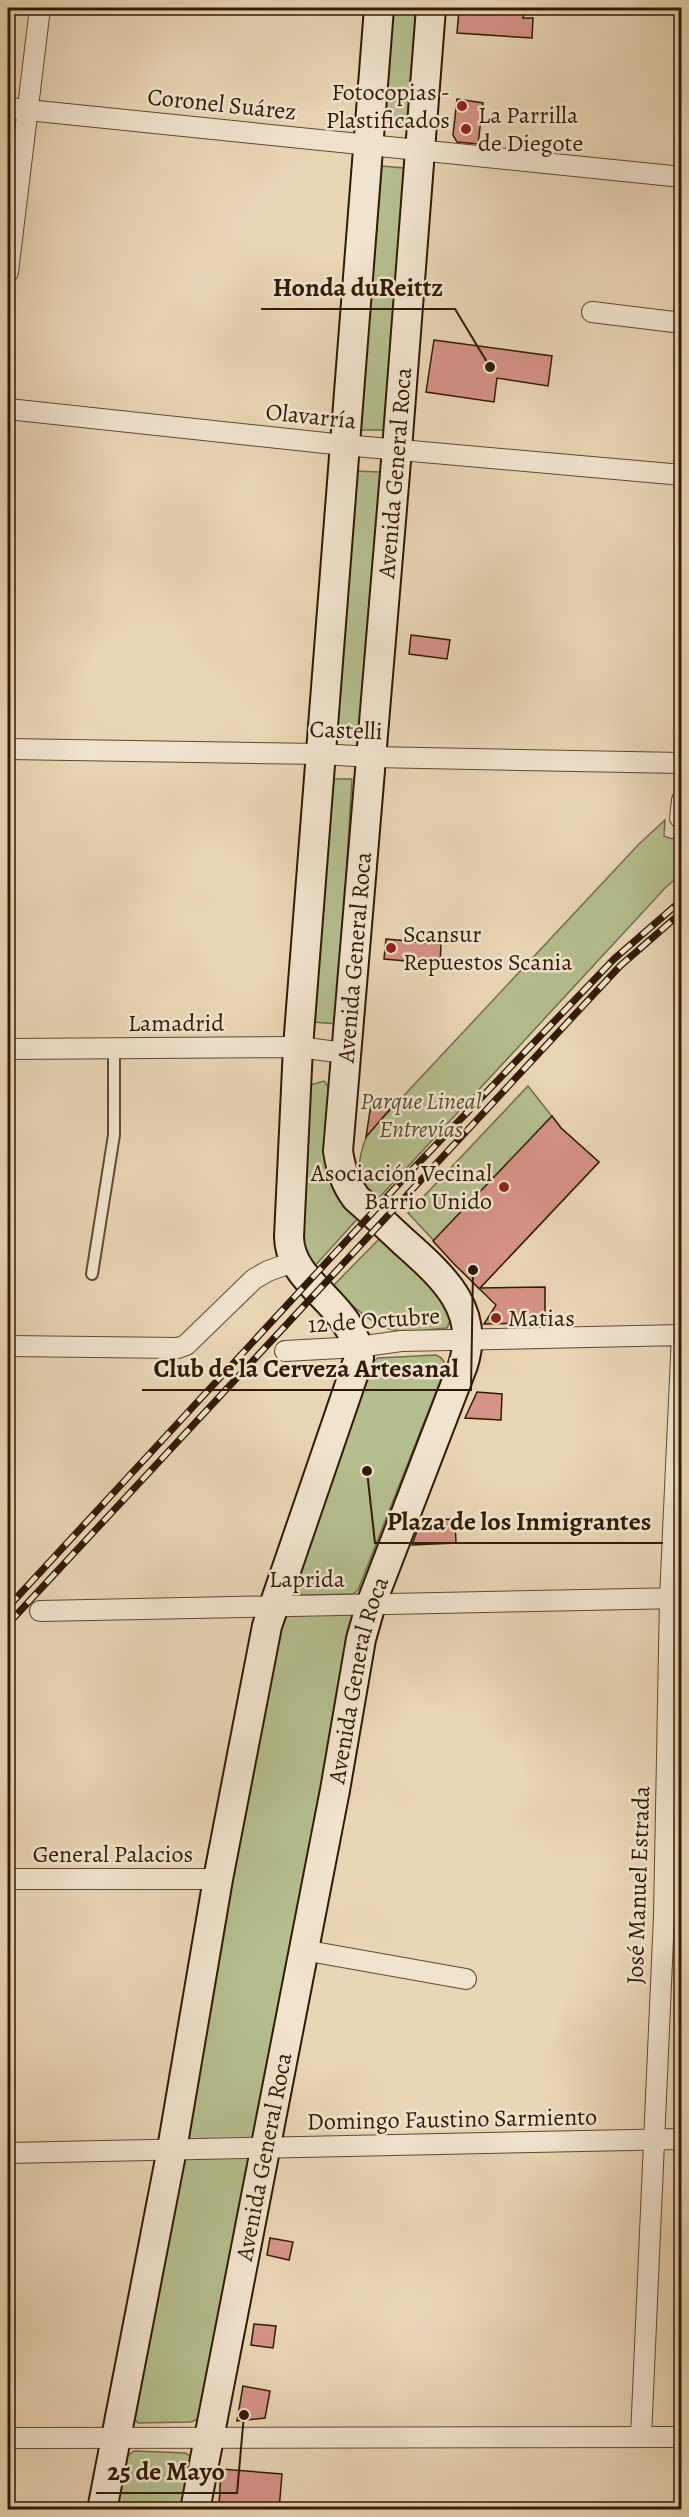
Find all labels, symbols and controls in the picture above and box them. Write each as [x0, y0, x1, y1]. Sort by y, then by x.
place label: Fotocopias - Plastificados [326, 76, 450, 136]
street label: Coronel Suárez [146, 80, 298, 128]
marker: Fotocopias - Plastificados [455, 99, 469, 113]
place label: La Parrilla de Diegote [478, 99, 583, 159]
marker: La Parrilla de Diegote [459, 122, 473, 136]
callout: Honda duReittz [261, 265, 455, 309]
text: Honda duReittz [273, 270, 443, 305]
street label: Avenida General Roca [370, 366, 419, 581]
street label: Olavarría [264, 395, 359, 437]
street label: Castelli [309, 713, 383, 747]
street label: Avenida General Roca [329, 850, 379, 1065]
place label: Scansur Repuestos Scania [403, 918, 573, 978]
marker: Scansur Repuestos Scania [384, 941, 398, 955]
street label: Lamadrid [128, 1007, 224, 1039]
park label: Parque Lineal Entrevías [360, 1085, 482, 1145]
place label: Asociación Vecinal Barrio Unido [310, 1157, 492, 1217]
marker: Asociación Vecinal Barrio Unido [497, 1180, 511, 1194]
street label: 12 de Octubre [307, 1299, 441, 1341]
place label: Matias [508, 1302, 575, 1334]
marker: Matias [489, 1311, 503, 1325]
callout: Club de la Cerveza Artesanal [142, 1346, 471, 1390]
text: Club de la Cerveza Artesanal [153, 1351, 459, 1386]
callout: Plaza de los Inmigrantes [375, 1499, 663, 1543]
text: Plaza de los Inmigrantes [387, 1504, 651, 1539]
street label: Laprida [269, 1563, 346, 1595]
street label: Avenida General Roca [320, 1571, 396, 1787]
street label: José Manuel Estrada [619, 1784, 657, 1985]
street label: General Palacios [33, 1838, 193, 1870]
street label: Avenida General Roca [228, 2049, 300, 2264]
street label: Domingo Faustino Sarmiento [307, 2100, 597, 2138]
callout: 25 de Mayo [96, 2449, 237, 2493]
text: 25 de Mayo [107, 2454, 225, 2489]

